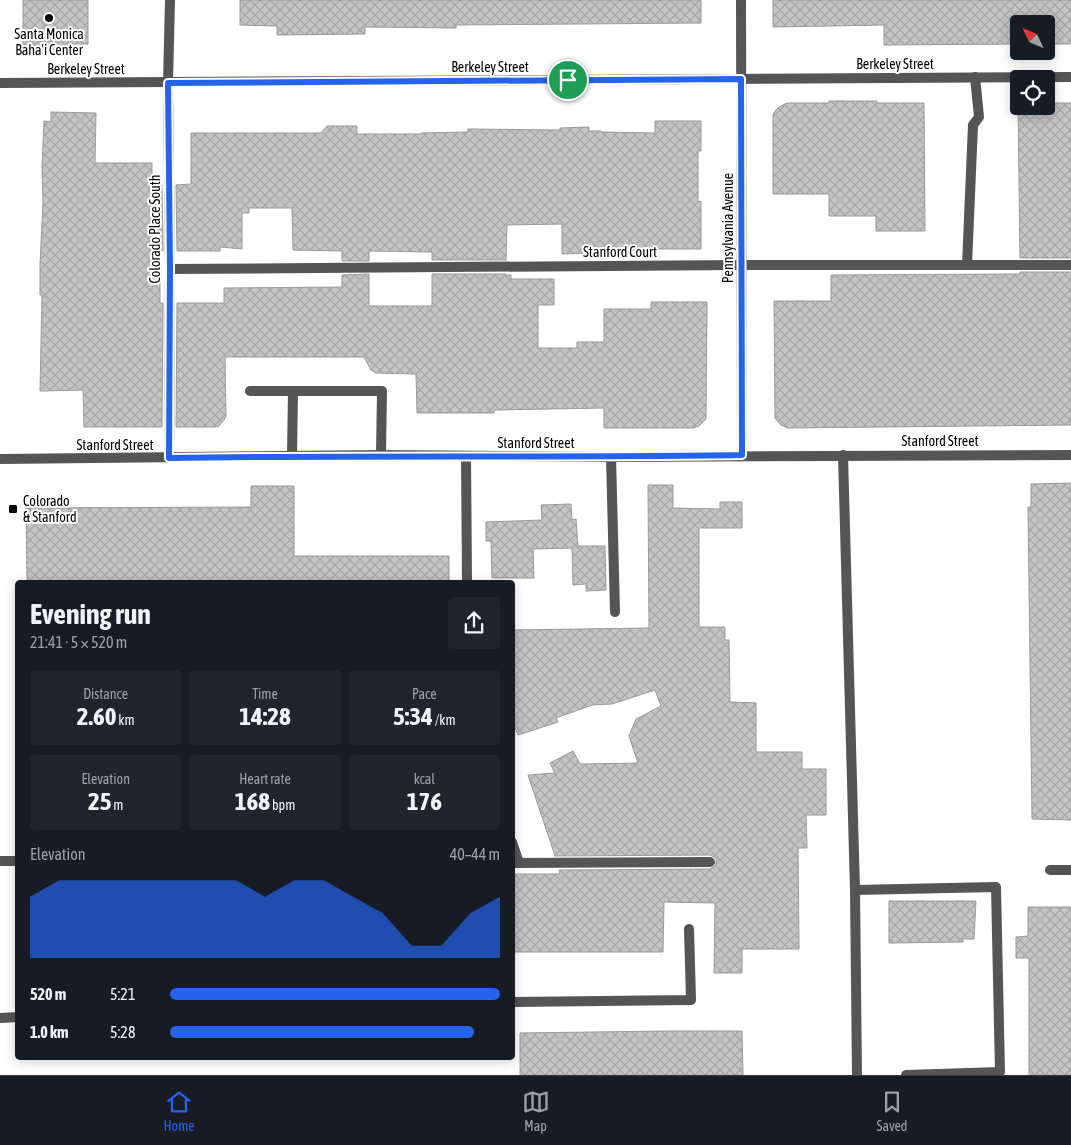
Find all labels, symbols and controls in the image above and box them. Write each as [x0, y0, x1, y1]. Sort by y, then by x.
marker: Santa Monica Baha'i Center [43, 12, 55, 24]
north arrow [1010, 15, 1055, 60]
map controls [1010, 15, 1055, 115]
place label: Santa Monica Baha'i Center [14, 26, 84, 58]
street label: Berkeley Street [856, 56, 934, 72]
street label: Berkeley Street [451, 59, 529, 75]
pin [547, 59, 589, 101]
street label: Berkeley Street [47, 61, 125, 77]
icon: arrive [554, 66, 582, 94]
button: locate [1010, 70, 1055, 115]
street label: Pennsylvania Avenue [720, 173, 736, 283]
street label: Colorado Place South [147, 174, 163, 284]
street label: Stanford Court [583, 244, 657, 260]
street label: Stanford Street [901, 433, 979, 449]
street label: Stanford Street [497, 435, 575, 451]
street label: Stanford Street [76, 437, 154, 453]
place label: Colorado & Stanford [23, 493, 77, 525]
marker: Colorado & Stanford [7, 503, 19, 515]
button: share [448, 597, 500, 649]
text: Evening run [30, 598, 151, 630]
text: 21:41 · 5 × 520 m [30, 633, 127, 651]
text: Distance [83, 686, 128, 702]
text: Time [252, 686, 278, 702]
text: Pace [412, 686, 437, 702]
text: 2.60 [77, 702, 116, 730]
text: 14:28 [239, 702, 291, 730]
text: 5:34 [393, 702, 433, 730]
text: km [116, 712, 135, 728]
text: /km [433, 712, 456, 728]
text: Elevation [81, 771, 130, 787]
text: Heart rate [239, 771, 291, 787]
text: kcal [414, 771, 435, 787]
text: 25 [88, 787, 111, 815]
text: 168 [235, 787, 270, 815]
text: 176 [407, 787, 442, 815]
text: m [111, 797, 123, 813]
text: bpm [270, 797, 295, 813]
text: Elevation [30, 845, 85, 863]
text: 40–44 m [450, 845, 500, 863]
text: 520 m [30, 985, 66, 1003]
text: 5:21 [110, 985, 135, 1003]
text: 1.0 km [30, 1023, 69, 1041]
text: 5:28 [110, 1023, 135, 1041]
tab: Home [163, 1088, 195, 1134]
tab: Map [522, 1088, 550, 1134]
tab: Saved [877, 1088, 907, 1134]

